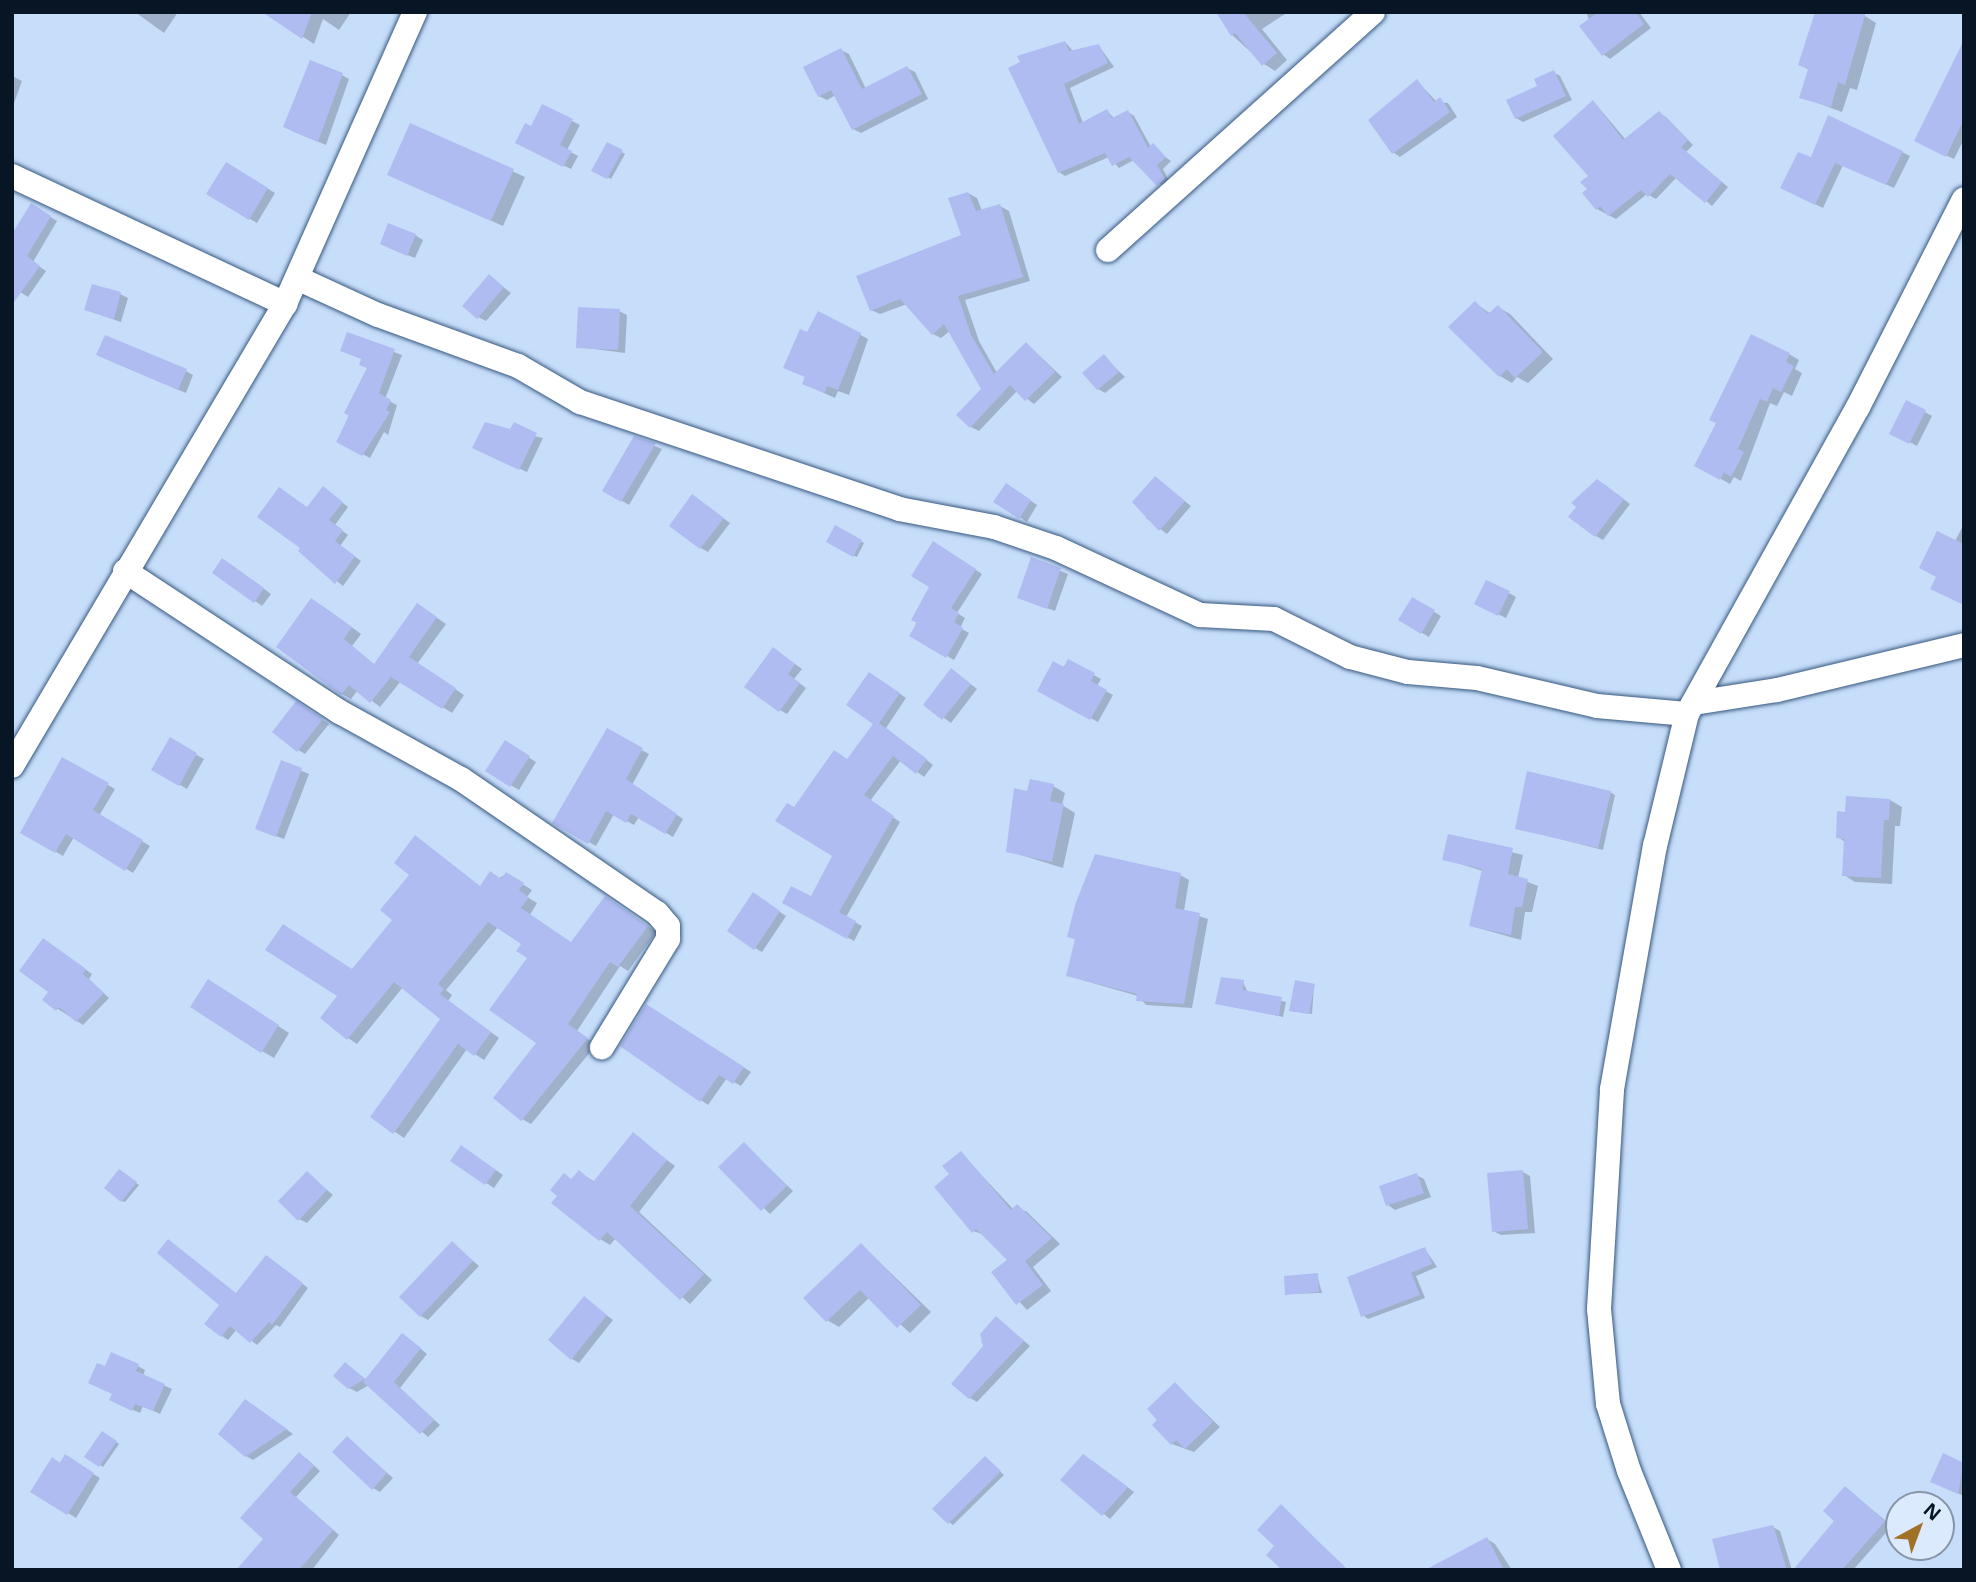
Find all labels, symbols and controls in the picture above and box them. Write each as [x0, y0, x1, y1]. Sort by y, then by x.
north arrow [1885, 1491, 1955, 1561]
text: N [1918, 1497, 1947, 1527]

